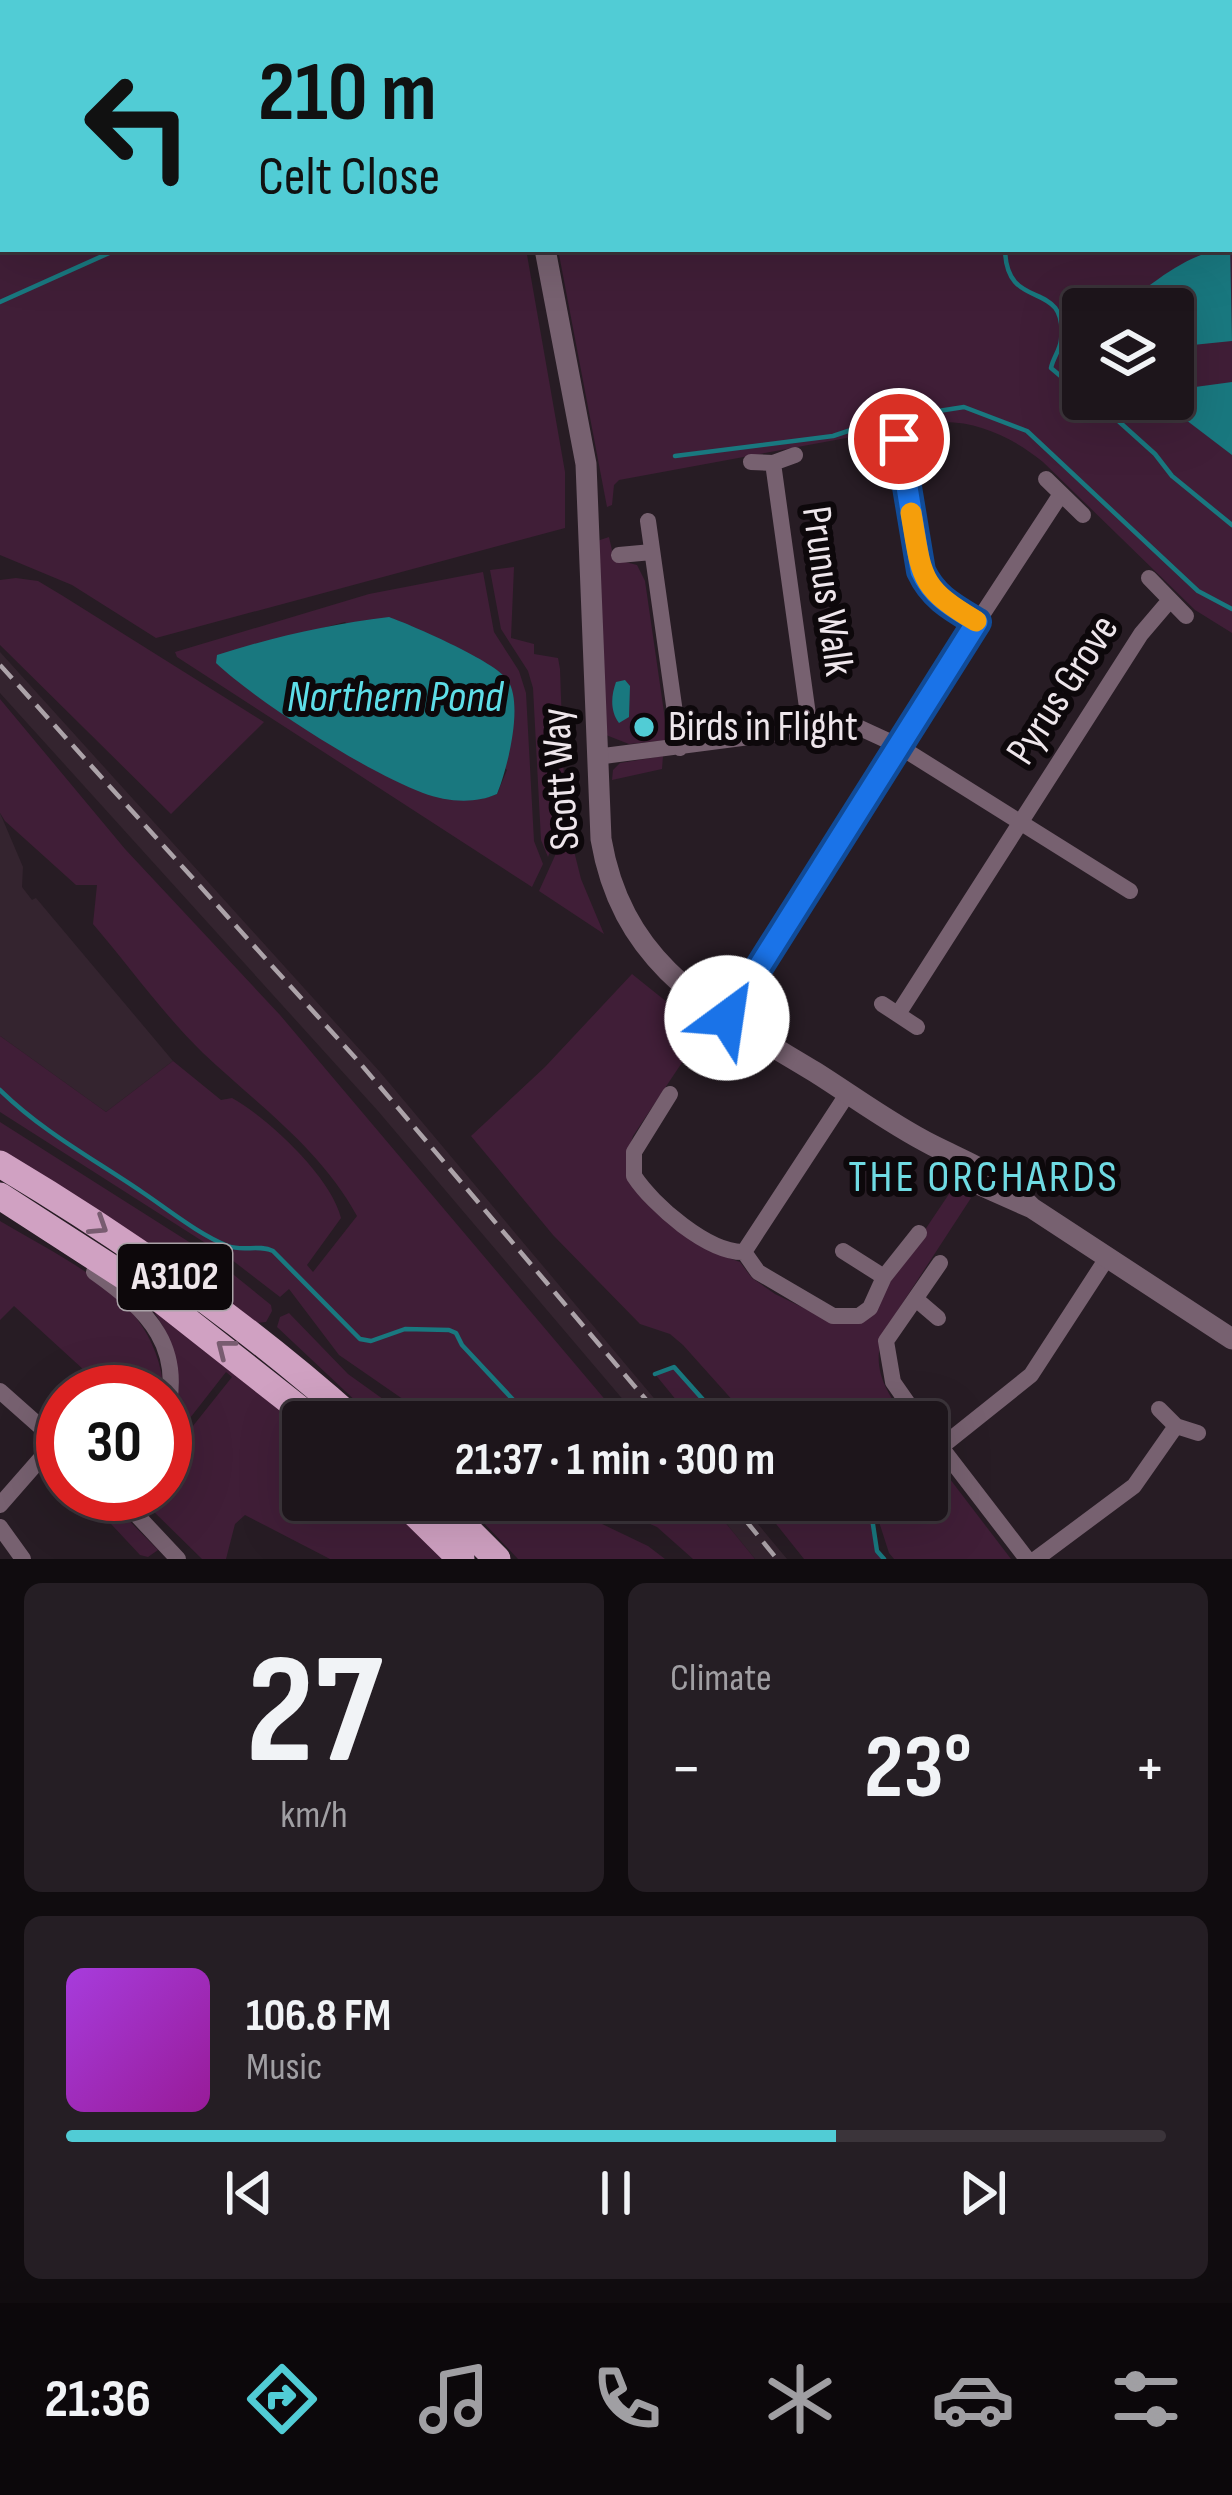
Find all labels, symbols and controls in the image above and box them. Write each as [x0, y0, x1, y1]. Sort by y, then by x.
text: 210 m [258, 43, 437, 144]
icon: left [60, 48, 216, 204]
text: Celt Close [258, 145, 440, 210]
map controls [1062, 288, 1194, 420]
button: layers [1062, 288, 1194, 420]
pin [848, 388, 950, 490]
icon: arrive [866, 406, 932, 472]
street label: Prunus Walk [790, 503, 864, 679]
street label: Pyrus Grove [996, 606, 1130, 774]
water label: Northern Pond [287, 670, 505, 725]
place label: Birds in Flight [668, 702, 858, 753]
street label: Scott Way [531, 706, 591, 852]
marker: Birds in Flight [631, 714, 657, 740]
position arrow [664, 955, 790, 1081]
district label: THE ORCHARDS [848, 1150, 1120, 1205]
one-way arrow [86, 1211, 108, 1233]
road number: A3102 [118, 1244, 232, 1310]
one-way arrow [217, 1341, 239, 1362]
speed limit sign: 30 [36, 1365, 192, 1521]
text: 21:37 · 1 min · 300 m [455, 1433, 775, 1488]
text: 27 [246, 1620, 382, 1807]
text: Climate [670, 1655, 772, 1702]
text: 23° [864, 1715, 972, 1823]
text: − [670, 1730, 702, 1809]
text: + [1134, 1730, 1166, 1809]
text: km/h [280, 1792, 348, 1839]
text: 106.8 FM [246, 1989, 391, 2044]
text: Music [246, 2044, 322, 2091]
icon: previous [216, 2160, 282, 2226]
icon: pause [583, 2160, 649, 2226]
icon: next [950, 2160, 1016, 2226]
icon: directions [240, 2357, 324, 2441]
icon: music [412, 2357, 496, 2441]
icon: phone [585, 2357, 669, 2441]
icon: climate [758, 2357, 842, 2441]
icon: car [931, 2357, 1015, 2441]
icon: filters [1104, 2357, 1188, 2441]
text: 21:36 [44, 2367, 151, 2432]

